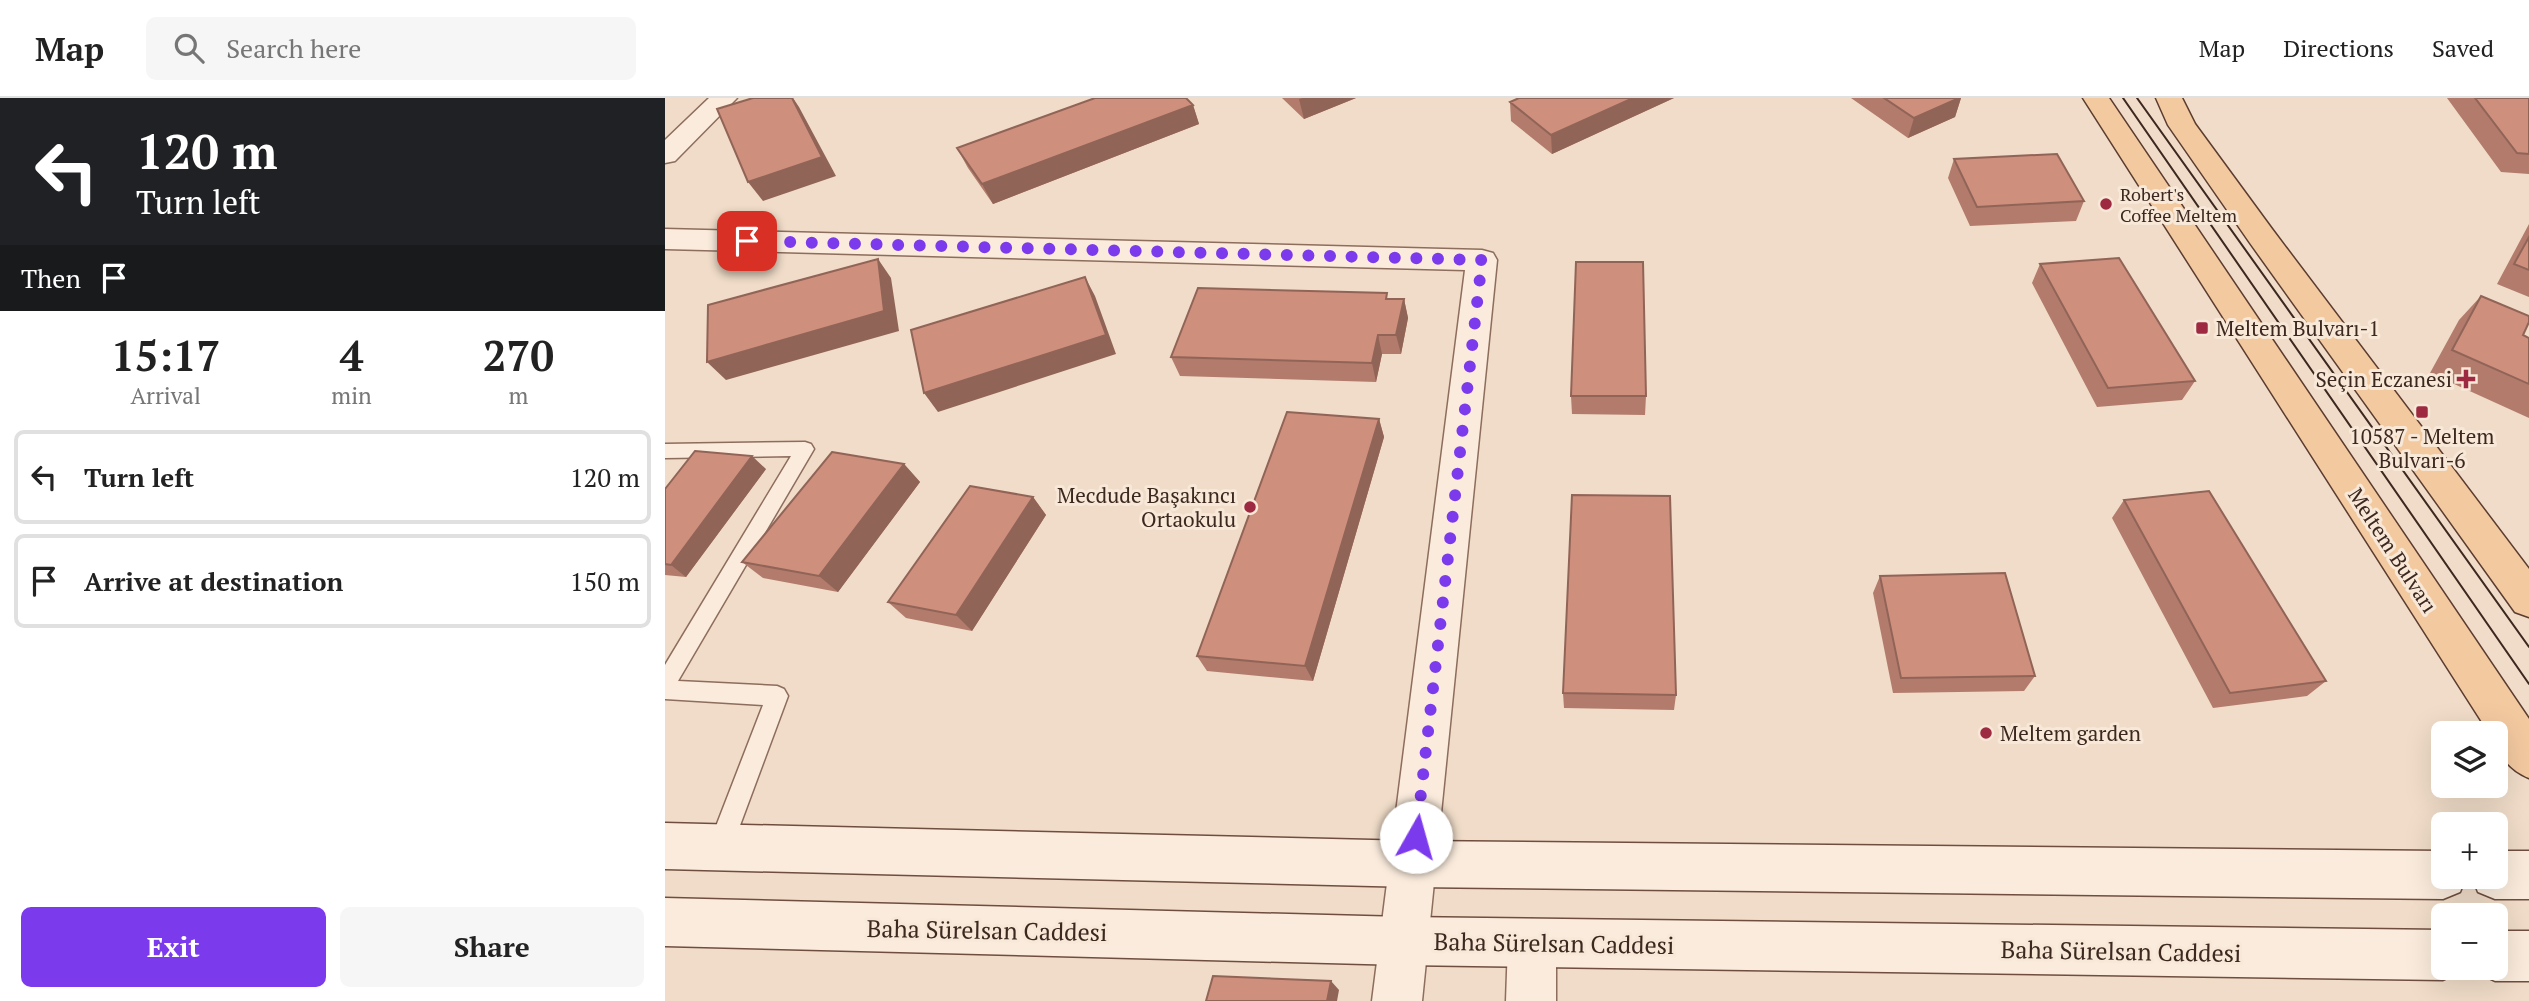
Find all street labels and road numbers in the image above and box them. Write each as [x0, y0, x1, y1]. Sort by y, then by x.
street label: Meltem Bulvarı [2342, 482, 2444, 618]
street label: Baha Sürelsan Caddesi [866, 912, 1108, 948]
street label: Baha Sürelsan Caddesi [1433, 925, 1675, 961]
street label: Baha Sürelsan Caddesi [2000, 933, 2242, 969]

